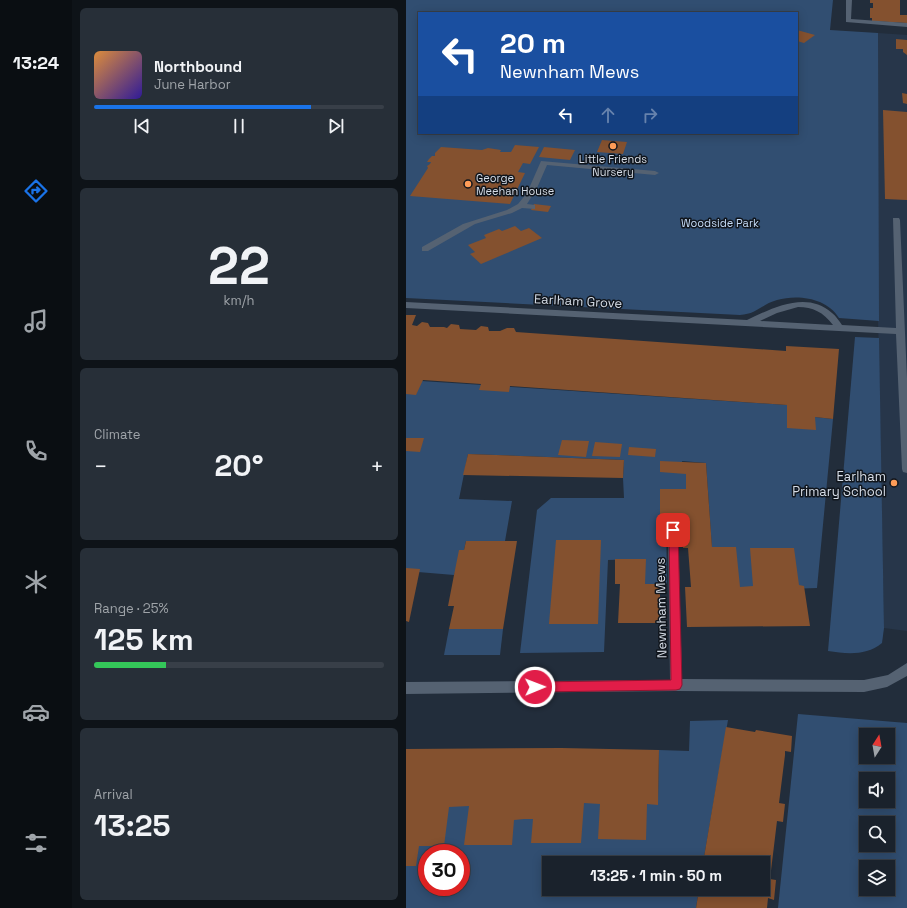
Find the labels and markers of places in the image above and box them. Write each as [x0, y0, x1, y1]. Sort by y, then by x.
marker: Little Friends Nursery [608, 141, 618, 151]
place label: Little Friends Nursery [579, 152, 647, 179]
place label: George Meehan House [476, 171, 554, 198]
marker: George Meehan House [463, 179, 473, 189]
place label: Earlham Primary School [792, 468, 886, 500]
marker: Earlham Primary School [889, 478, 899, 488]
pin [656, 513, 690, 547]

